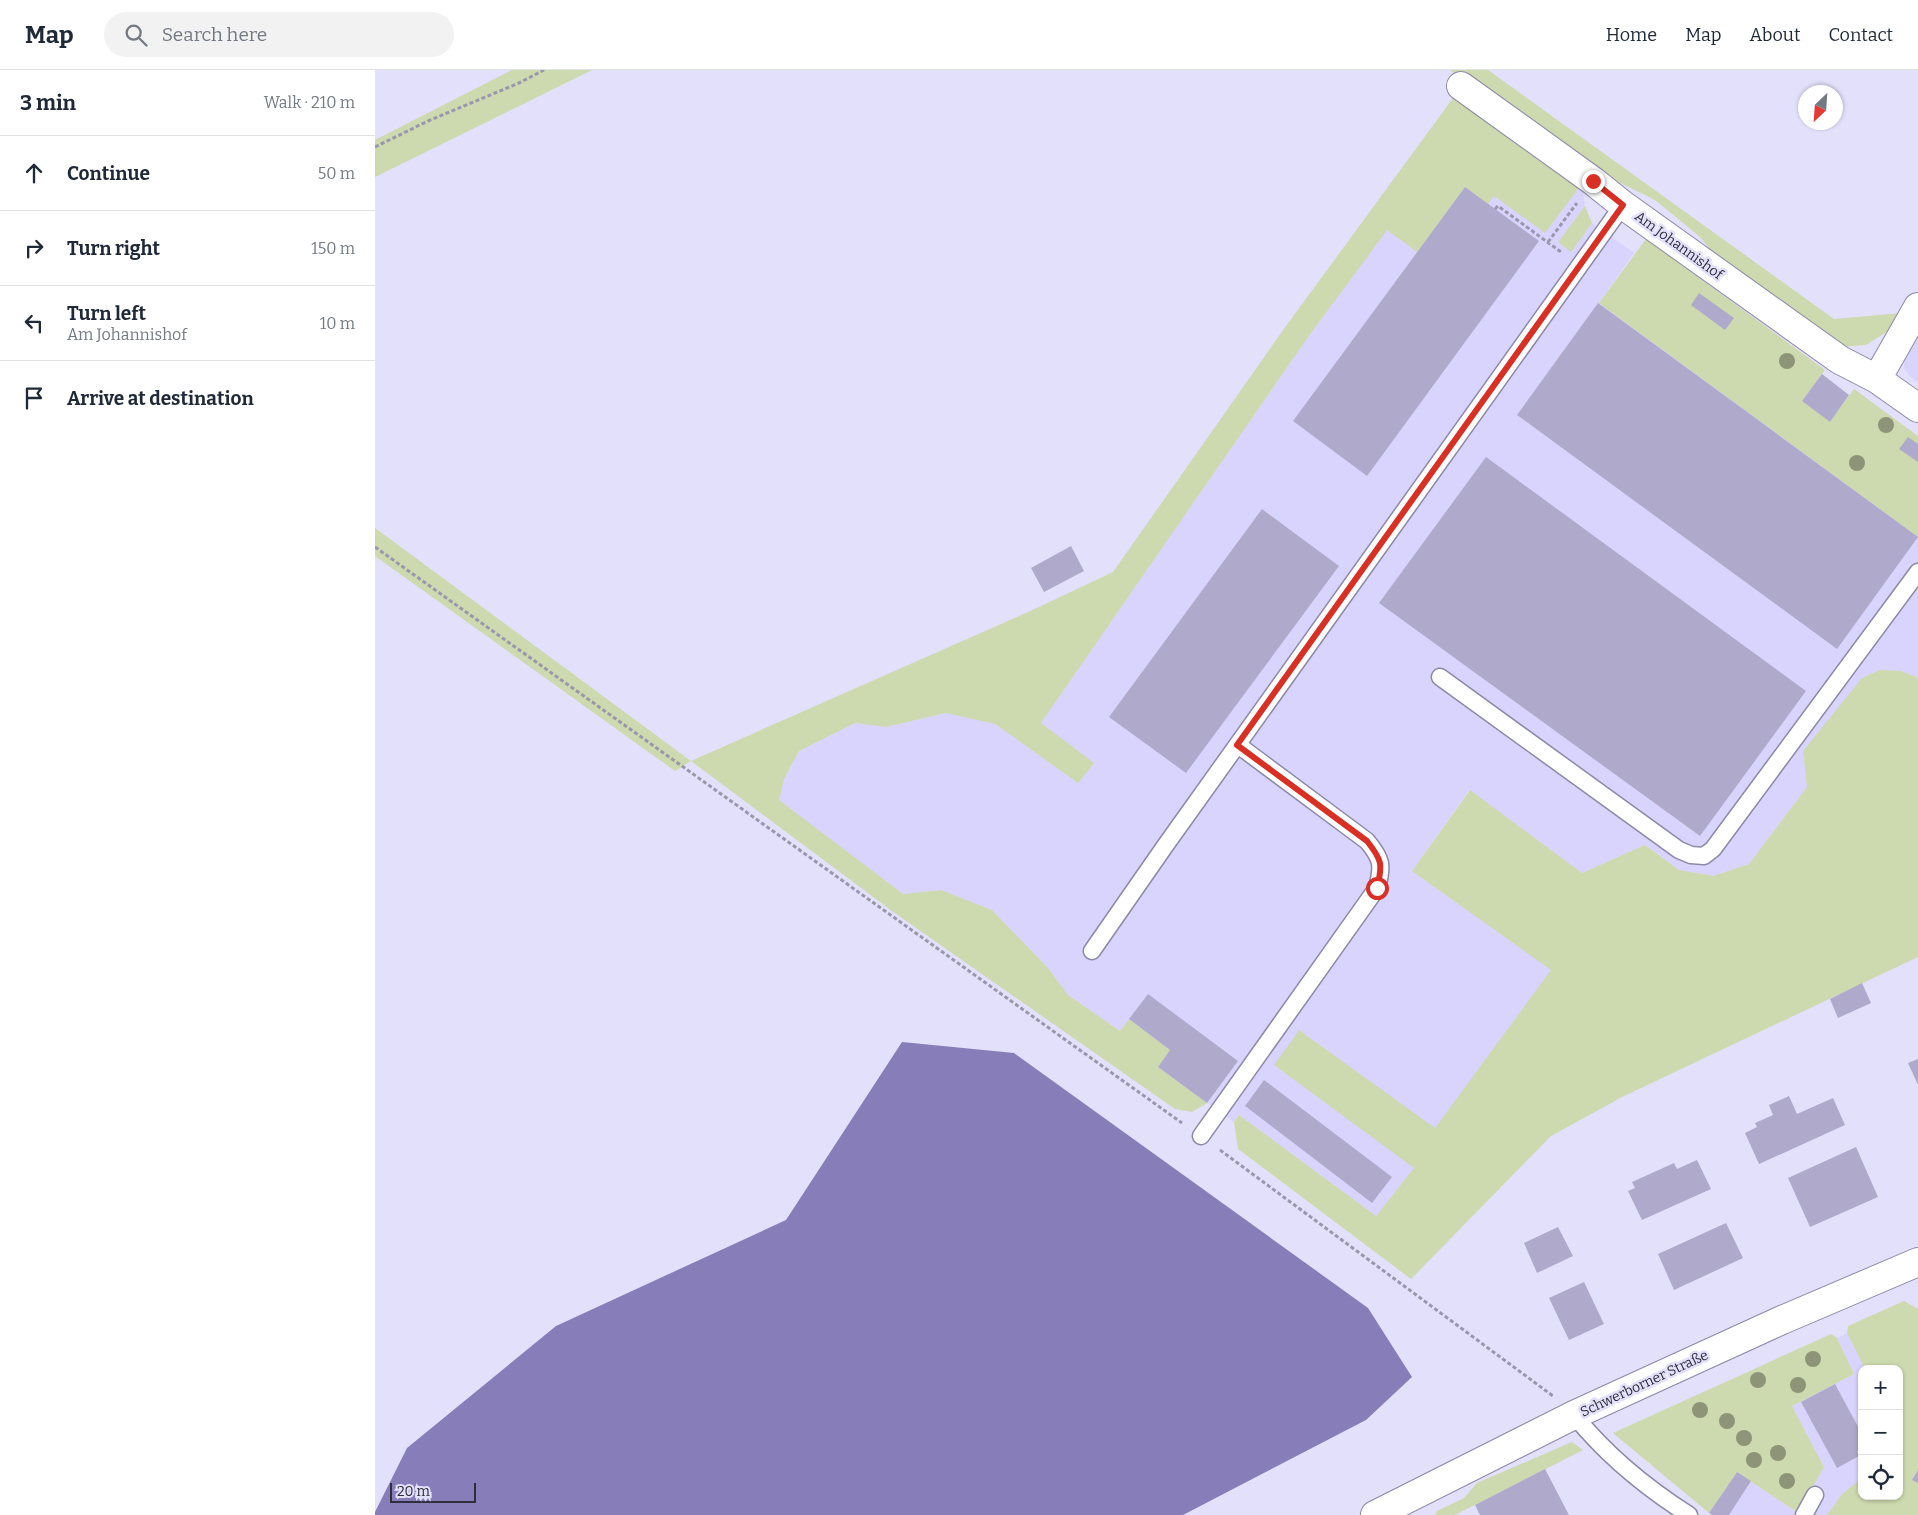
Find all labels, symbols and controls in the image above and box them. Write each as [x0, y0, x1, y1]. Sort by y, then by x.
search box [104, 12, 454, 57]
text: Map [25, 21, 74, 49]
icon: search [122, 21, 150, 49]
text: Search here [162, 23, 267, 46]
text: Home [1606, 24, 1657, 46]
text: Map [1685, 24, 1721, 46]
text: About [1749, 24, 1800, 46]
text: Contact [1828, 24, 1893, 46]
north arrow [1798, 85, 1843, 130]
text: 3 min [20, 90, 76, 116]
text: Walk · 210 m [264, 93, 355, 112]
icon: ahead [20, 159, 48, 187]
text: Continue [67, 162, 150, 185]
text: 50 m [318, 164, 355, 183]
route end [1582, 170, 1605, 193]
street label: Am Johannishof [1631, 208, 1727, 284]
icon: right [20, 234, 48, 262]
text: Turn right [67, 237, 160, 260]
text: 150 m [311, 239, 355, 258]
text: Turn left [67, 302, 146, 325]
icon: left [20, 309, 48, 337]
text: 10 m [320, 314, 355, 333]
text: Am Johannishof [67, 325, 187, 344]
icon: arrive [20, 384, 48, 412]
text: Arrive at destination [67, 387, 254, 410]
route start [1366, 877, 1389, 900]
street label: Schwerborner Straße [1578, 1346, 1711, 1421]
map controls [1858, 1365, 1903, 1500]
button: + [1858, 1365, 1903, 1410]
button: − [1858, 1410, 1903, 1455]
button: locate [1858, 1455, 1903, 1500]
scale bar [390, 1480, 476, 1503]
text: 20 m [397, 1483, 430, 1500]

